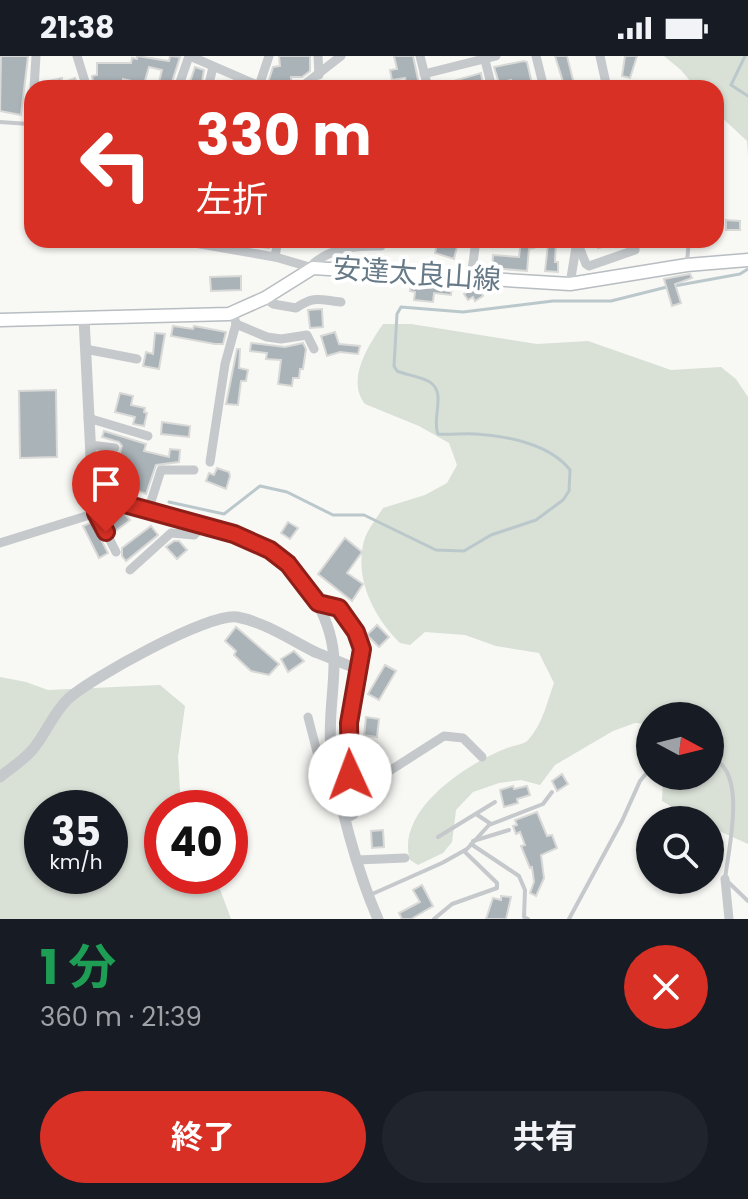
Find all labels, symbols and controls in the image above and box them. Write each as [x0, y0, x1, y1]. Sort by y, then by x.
text: 21:38 [40, 6, 115, 49]
text: 330 m [196, 96, 371, 175]
icon: left [64, 112, 168, 216]
text: 左折 [196, 174, 268, 225]
street label: 安達太良山線 [332, 249, 502, 299]
pin [72, 450, 140, 532]
icon: arrive [84, 462, 128, 506]
north arrow [636, 702, 724, 790]
map controls [636, 702, 724, 894]
position arrow [308, 733, 392, 817]
speed limit sign: 40 [144, 790, 248, 894]
text: 35 [51, 804, 101, 860]
button: search [636, 806, 724, 894]
text: km/h [49, 848, 103, 876]
text: 1 分 [40, 934, 116, 1001]
button: close [624, 945, 708, 1029]
text: 360 m · 21:39 [40, 999, 202, 1035]
button: 終了 [40, 1091, 366, 1183]
button: 共有 [382, 1091, 708, 1183]

